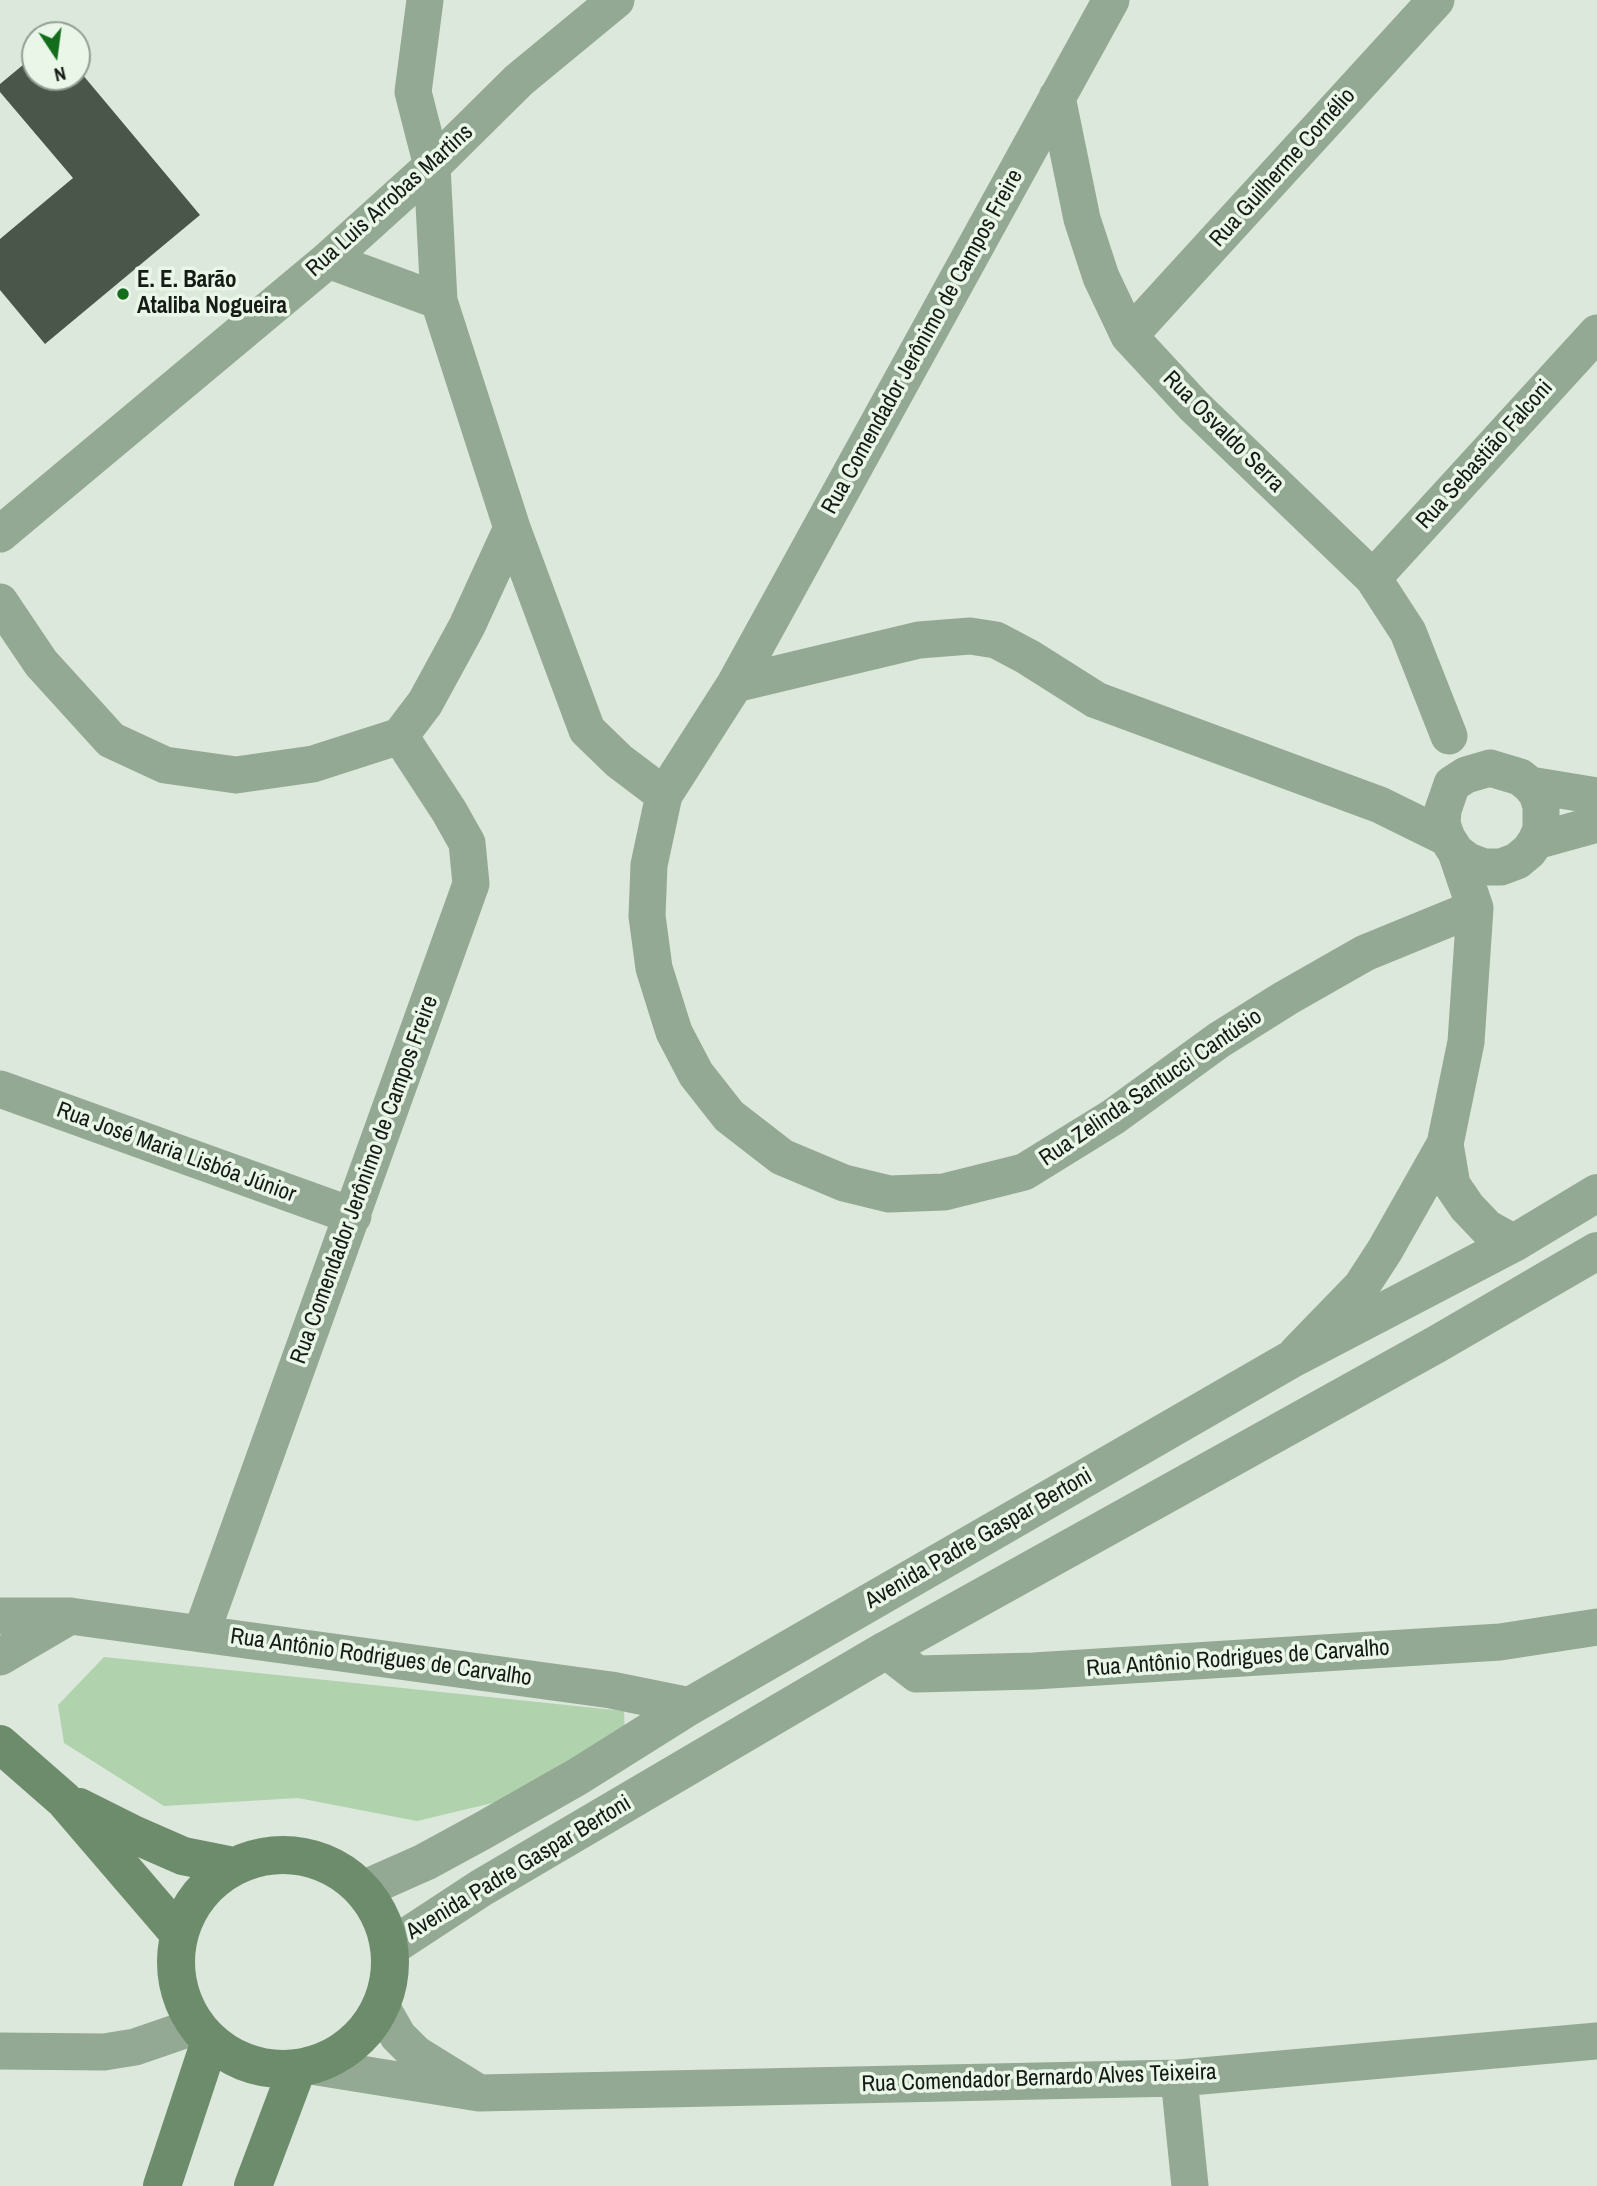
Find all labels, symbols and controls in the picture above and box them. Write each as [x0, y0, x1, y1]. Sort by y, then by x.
north arrow [21, 21, 91, 91]
text: N [52, 61, 69, 88]
street label: Rua Guilherme Cornélio [1204, 83, 1362, 253]
street label: Rua Luis Arrobas Martins [301, 119, 479, 283]
street label: Rua Comendador Jerônimo de Campos Freire [816, 165, 1030, 519]
place label: E. E. Barão Ataliba Nogueira [137, 267, 287, 321]
marker: E. E. Barão Ataliba Nogueira [115, 286, 131, 302]
street label: Rua Osvaldo Serra [1157, 366, 1289, 498]
street label: Rua Sebastião Falconi [1411, 375, 1559, 535]
street label: Rua Comendador Jerônimo de Campos Freire [285, 992, 445, 1368]
street label: Rua Zelinda Santucci Cantúsio [1035, 1003, 1267, 1173]
street label: Rua José Maria Lisbóa Júnior [53, 1097, 299, 1209]
street label: Avenida Padre Gaspar Bertoni [861, 1463, 1097, 1615]
street label: Rua Antônio Rodrigues de Carvalho [229, 1623, 533, 1693]
street label: Rua Antônio Rodrigues de Carvalho [1085, 1635, 1391, 1683]
street label: Avenida Padre Gaspar Bertoni [401, 1790, 637, 1946]
street label: Rua Comendador Bernardo Alves Teixeira [861, 2059, 1217, 2099]

